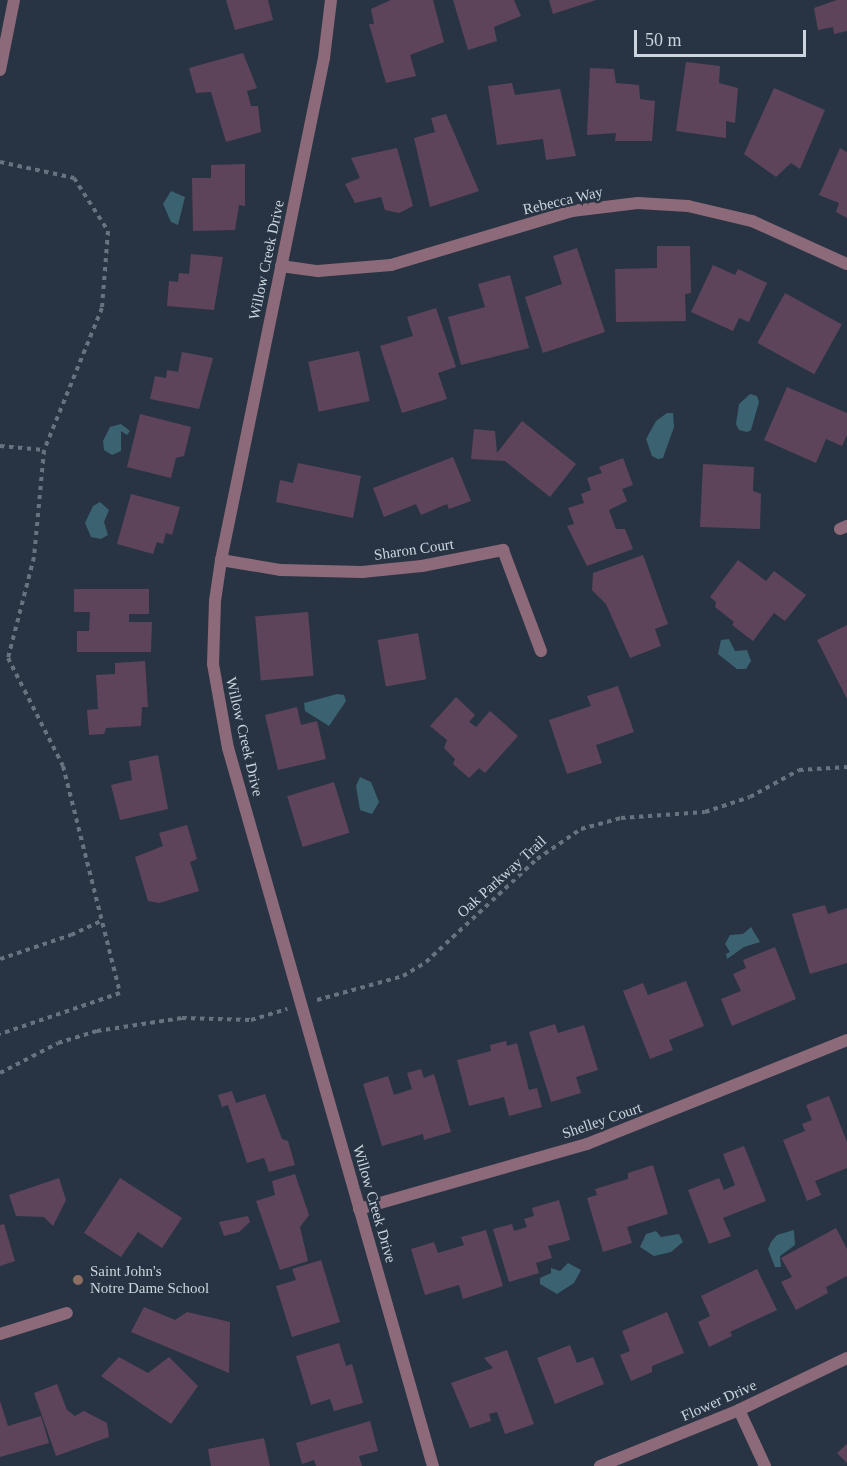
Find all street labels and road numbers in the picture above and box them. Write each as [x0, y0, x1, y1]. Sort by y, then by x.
street label: Rebecca Way [521, 183, 605, 219]
street label: Willow Creek Drive [246, 199, 288, 321]
street label: Sharon Court [373, 535, 455, 565]
street label: Willow Creek Drive [222, 676, 266, 798]
street label: Oak Parkway Trail [454, 832, 550, 922]
street label: Shelley Court [560, 1099, 644, 1143]
street label: Willow Creek Drive [349, 1143, 399, 1265]
street label: Flower Drive [679, 1376, 759, 1426]

